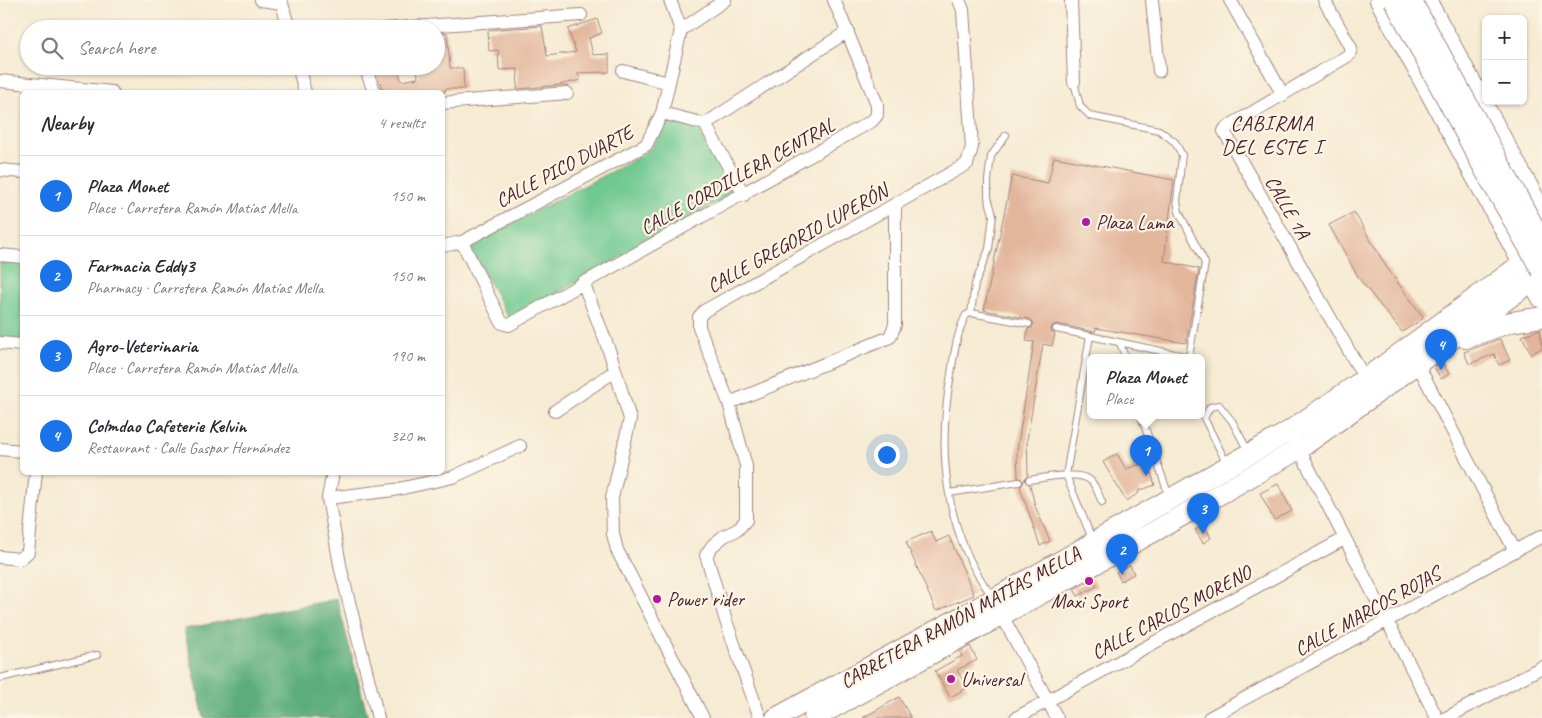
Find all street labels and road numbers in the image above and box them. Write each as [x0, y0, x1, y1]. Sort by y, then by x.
street label: CALLE CORDILLERA CENTRAL [636, 112, 839, 240]
street label: CALLE PICO DUARTE [491, 119, 639, 213]
street label: CALLE 1A [1260, 171, 1316, 244]
street label: CALLE GREGORIO LUPERÓN [703, 177, 895, 299]
street label: CARRETERA RAMÓN MATÍAS MELLA [836, 540, 1086, 694]
street label: CALLE CARLOS MORENO [1087, 559, 1257, 665]
street label: CALLE MARCOS ROJAS [1290, 559, 1448, 662]

